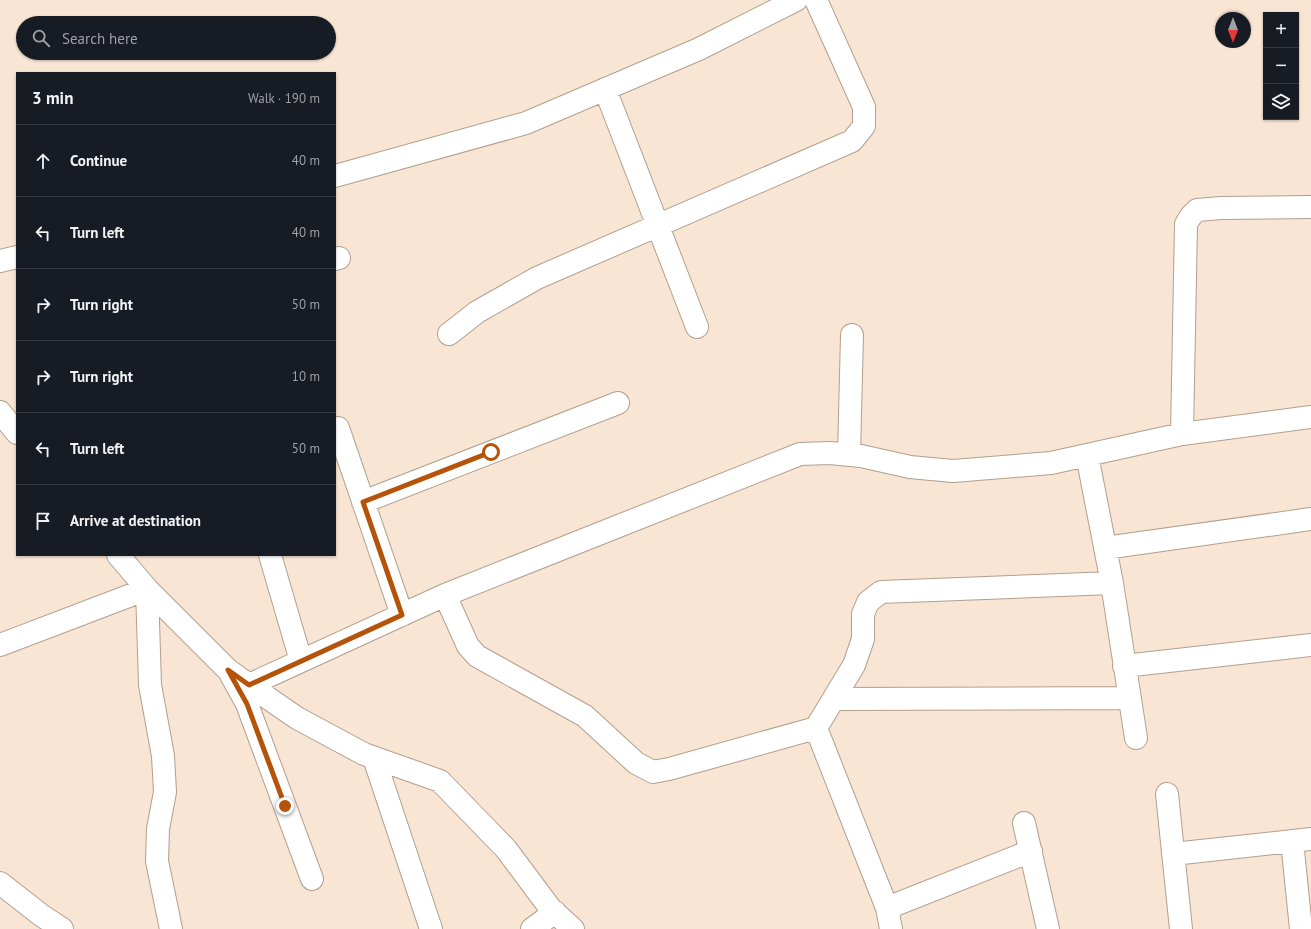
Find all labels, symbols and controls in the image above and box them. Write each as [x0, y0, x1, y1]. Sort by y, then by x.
north arrow [1215, 12, 1251, 48]
map controls [1263, 12, 1299, 120]
button: + [1263, 12, 1299, 48]
search box [16, 16, 336, 60]
icon: search [30, 27, 52, 49]
text: Search here [62, 29, 138, 48]
button: − [1263, 48, 1299, 84]
button: layers [1263, 84, 1299, 120]
text: 3 min [32, 87, 73, 109]
text: Walk · 190 m [248, 90, 320, 107]
icon: ahead [32, 150, 54, 172]
text: Continue [70, 151, 127, 170]
text: 40 m [292, 152, 320, 169]
icon: left [32, 222, 54, 244]
text: Turn left [70, 223, 124, 242]
text: 40 m [292, 224, 320, 241]
icon: right [32, 294, 54, 316]
text: Turn right [70, 295, 133, 314]
text: 50 m [292, 296, 320, 313]
icon: right [32, 366, 54, 388]
text: Turn right [70, 367, 133, 386]
text: 10 m [292, 368, 320, 385]
icon: left [32, 438, 54, 460]
text: Turn left [70, 439, 124, 458]
text: 50 m [292, 440, 320, 457]
route start [482, 443, 500, 461]
icon: arrive [32, 510, 54, 532]
text: Arrive at destination [70, 511, 201, 530]
route end [276, 797, 294, 815]

